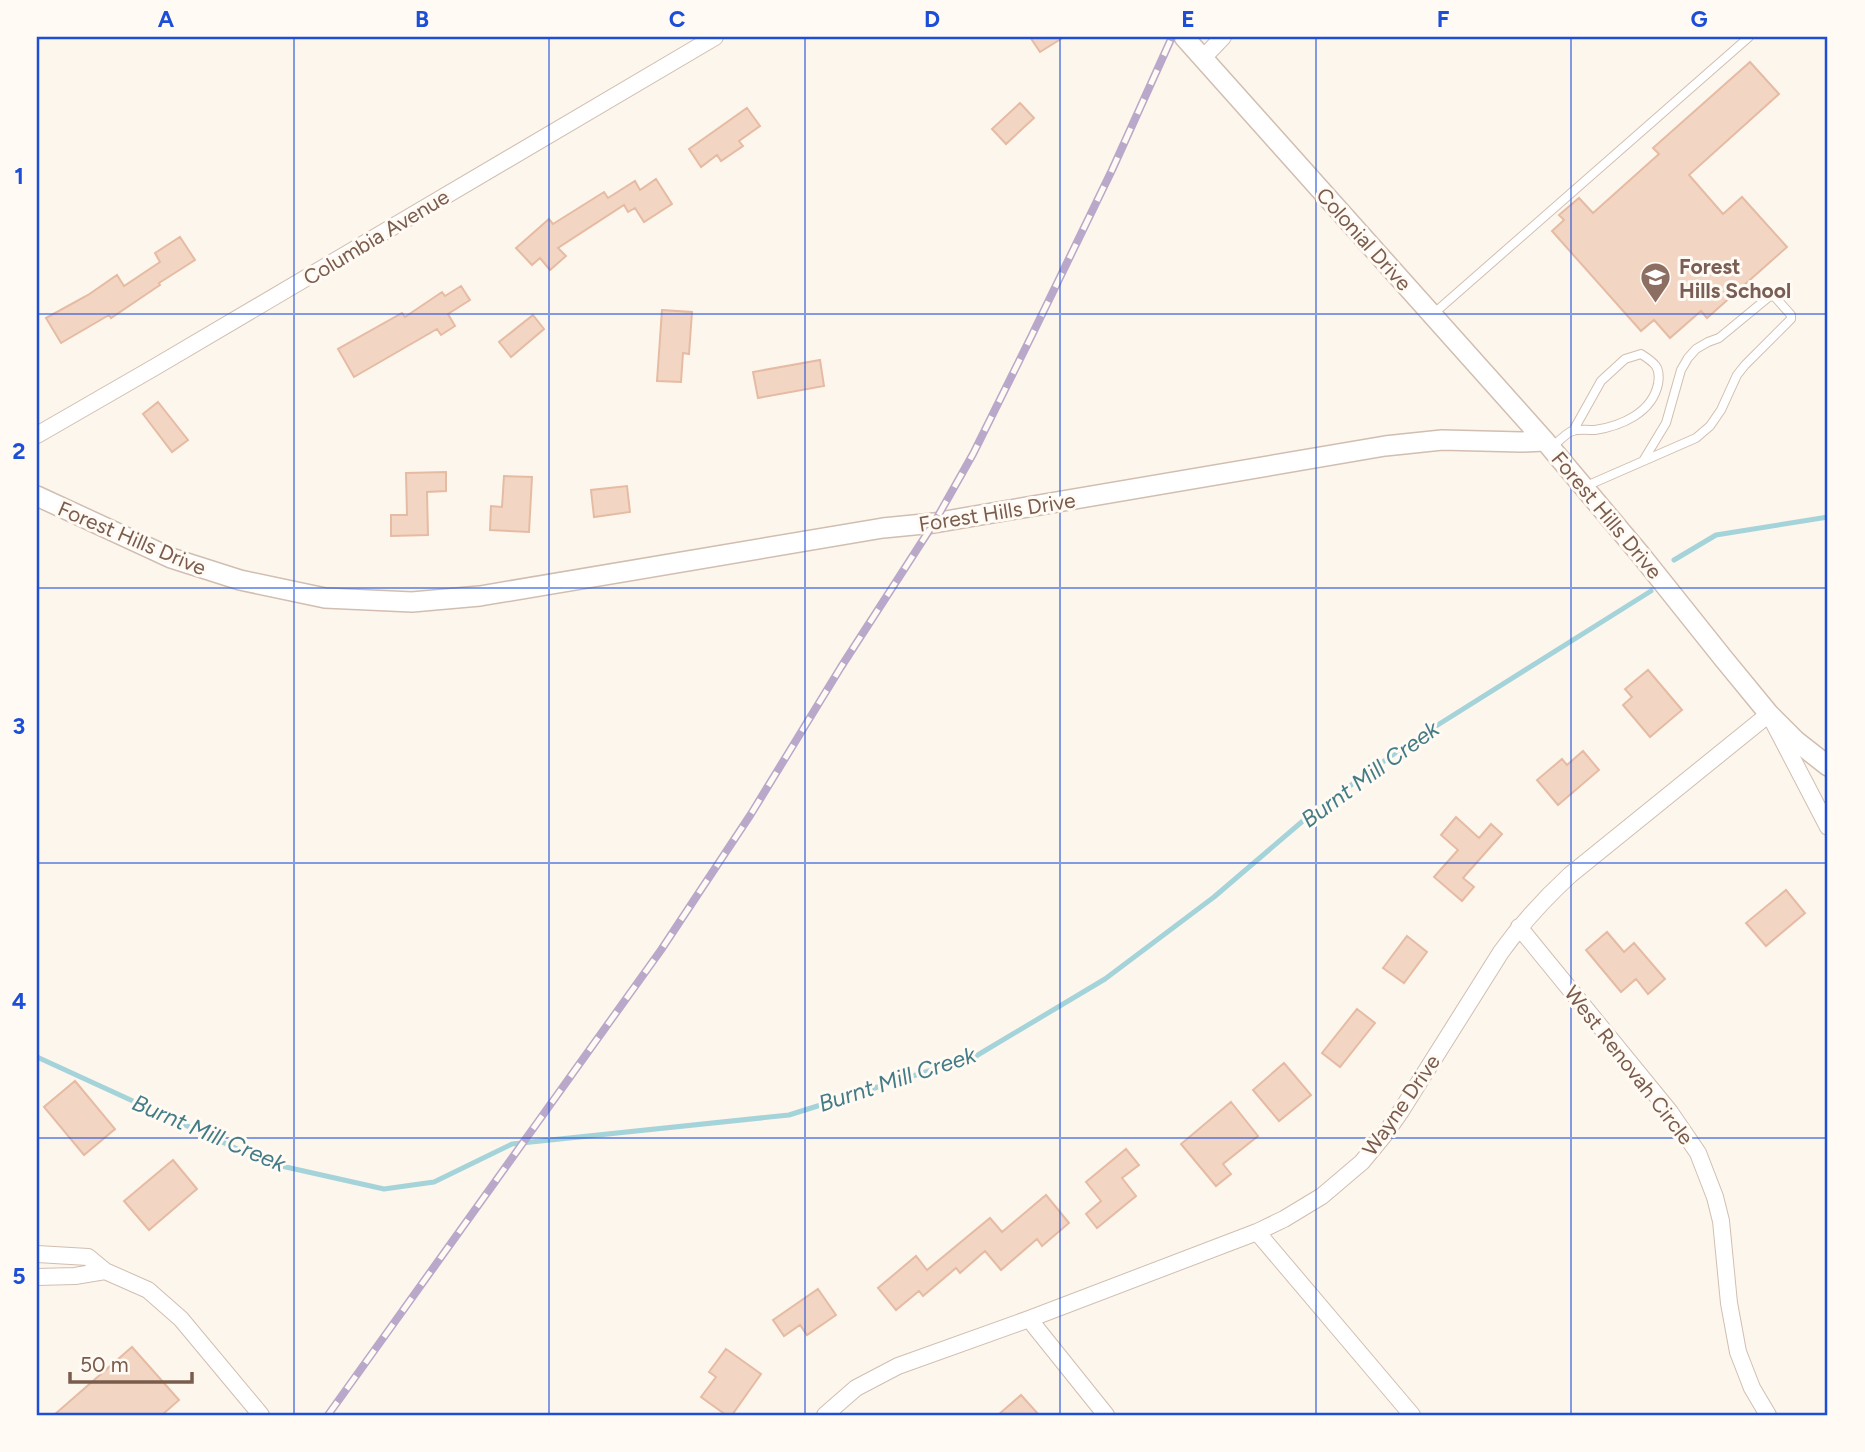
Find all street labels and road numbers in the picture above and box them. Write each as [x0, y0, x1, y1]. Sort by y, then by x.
street label: Colonial Drive [1311, 182, 1417, 296]
street label: Columbia Avenue [299, 184, 453, 290]
street label: Forest Hills Drive [1547, 446, 1667, 584]
street label: Forest Hills Drive [917, 487, 1077, 537]
street label: Forest Hills Drive [54, 496, 210, 580]
street label: West Renovah Circle [1559, 981, 1699, 1149]
street label: Wayne Drive [1357, 1050, 1445, 1160]

